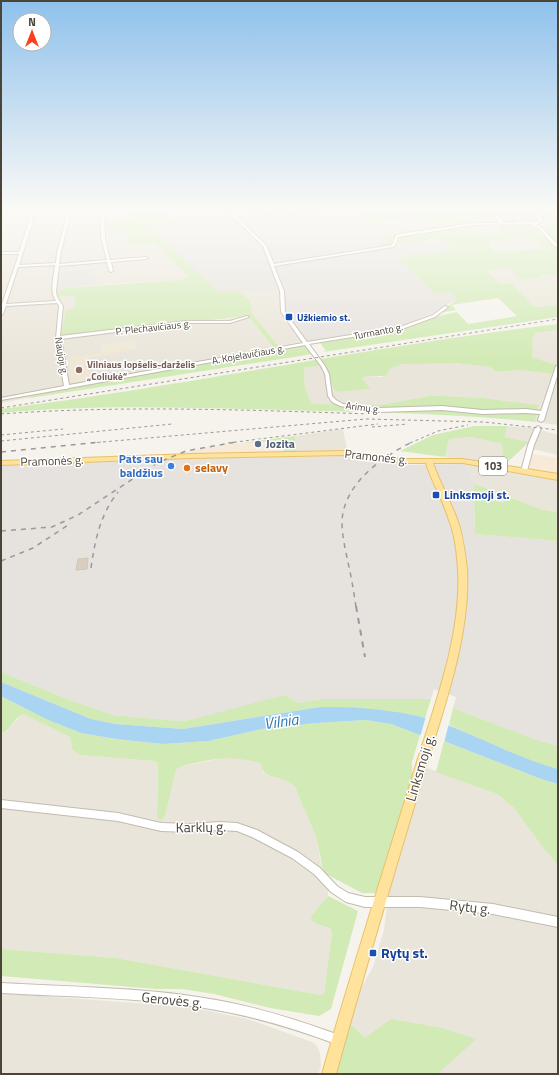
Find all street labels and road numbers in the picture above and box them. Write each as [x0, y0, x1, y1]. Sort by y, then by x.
street label: P. Plechavičiaus g. [115, 316, 191, 339]
street label: Turmanto g. [352, 319, 404, 344]
street label: Naujoji g. [51, 336, 72, 376]
street label: A. Kojelavičiaus g. [211, 341, 286, 368]
street label: Arimų g. [345, 398, 381, 417]
street label: Pramonės g. [344, 444, 408, 469]
street label: Pramonės g. [20, 450, 84, 471]
road number: 103 [479, 457, 507, 475]
street label: Linksmoji g. [399, 732, 440, 804]
street label: Karklų g. [176, 816, 226, 837]
street label: Rytų g. [449, 894, 492, 919]
street label: Gerovės g. [141, 986, 204, 1013]

